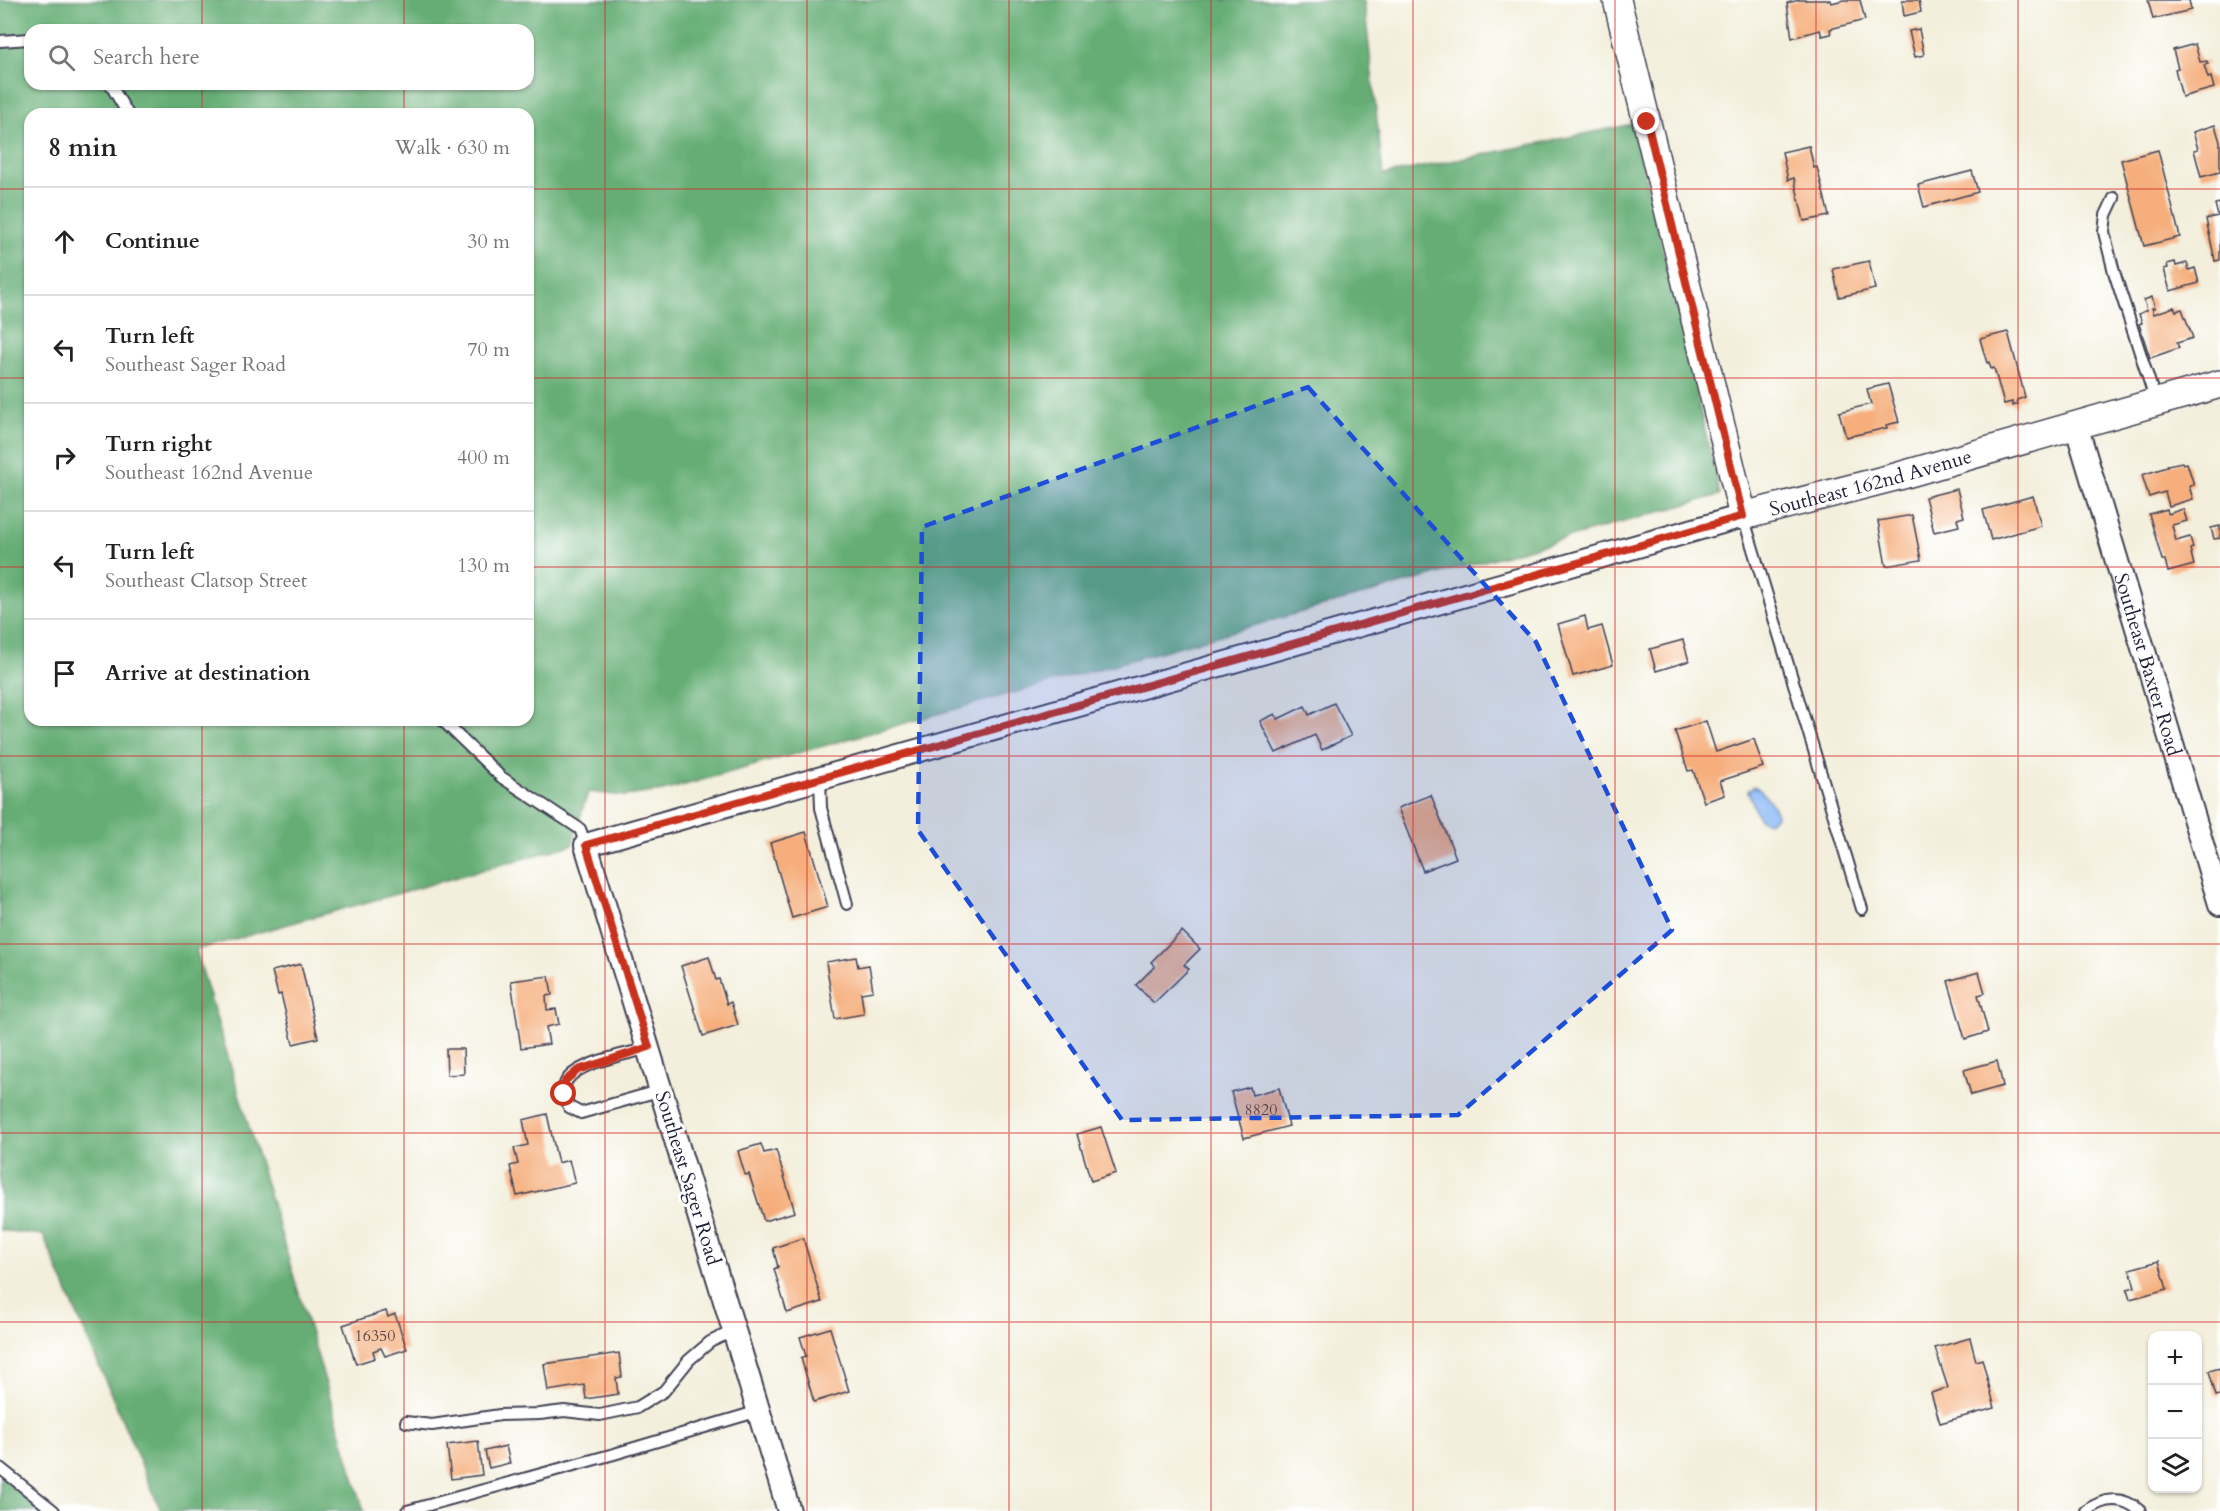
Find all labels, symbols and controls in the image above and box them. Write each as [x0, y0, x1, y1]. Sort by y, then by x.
search box [24, 24, 534, 90]
icon: search [45, 41, 78, 74]
text: Search here [93, 42, 200, 72]
route end [1633, 108, 1659, 134]
text: 8 min [48, 130, 117, 165]
text: Walk · 630 m [395, 134, 510, 161]
icon: ahead [48, 225, 81, 258]
text: Continue [105, 226, 200, 256]
text: 30 m [467, 228, 510, 255]
text: Turn left [105, 321, 194, 351]
icon: left [48, 333, 81, 366]
text: 70 m [467, 336, 510, 363]
text: Southeast Sager Road [105, 351, 286, 378]
text: Turn right [105, 429, 212, 459]
icon: right [48, 441, 81, 474]
street label: Southeast 162nd Avenue [1766, 442, 1975, 522]
text: 400 m [457, 444, 510, 471]
text: Southeast 162nd Avenue [105, 459, 313, 486]
text: Turn left [105, 537, 194, 567]
icon: left [48, 549, 81, 582]
text: 130 m [457, 552, 510, 579]
text: Southeast Clatsop Street [105, 567, 307, 594]
street label: Southeast Baxter Road [2108, 570, 2188, 759]
icon: arrive [48, 657, 81, 690]
text: Arrive at destination [105, 658, 310, 688]
route start [550, 1080, 576, 1106]
street label: Southeast Sager Road [649, 1088, 727, 1269]
house number: 8820 [1245, 1099, 1277, 1121]
house number: 16350 [355, 1325, 395, 1347]
map controls [2148, 1331, 2202, 1493]
button: + [2148, 1331, 2202, 1385]
button: − [2148, 1385, 2202, 1439]
button: layers [2148, 1439, 2202, 1493]

